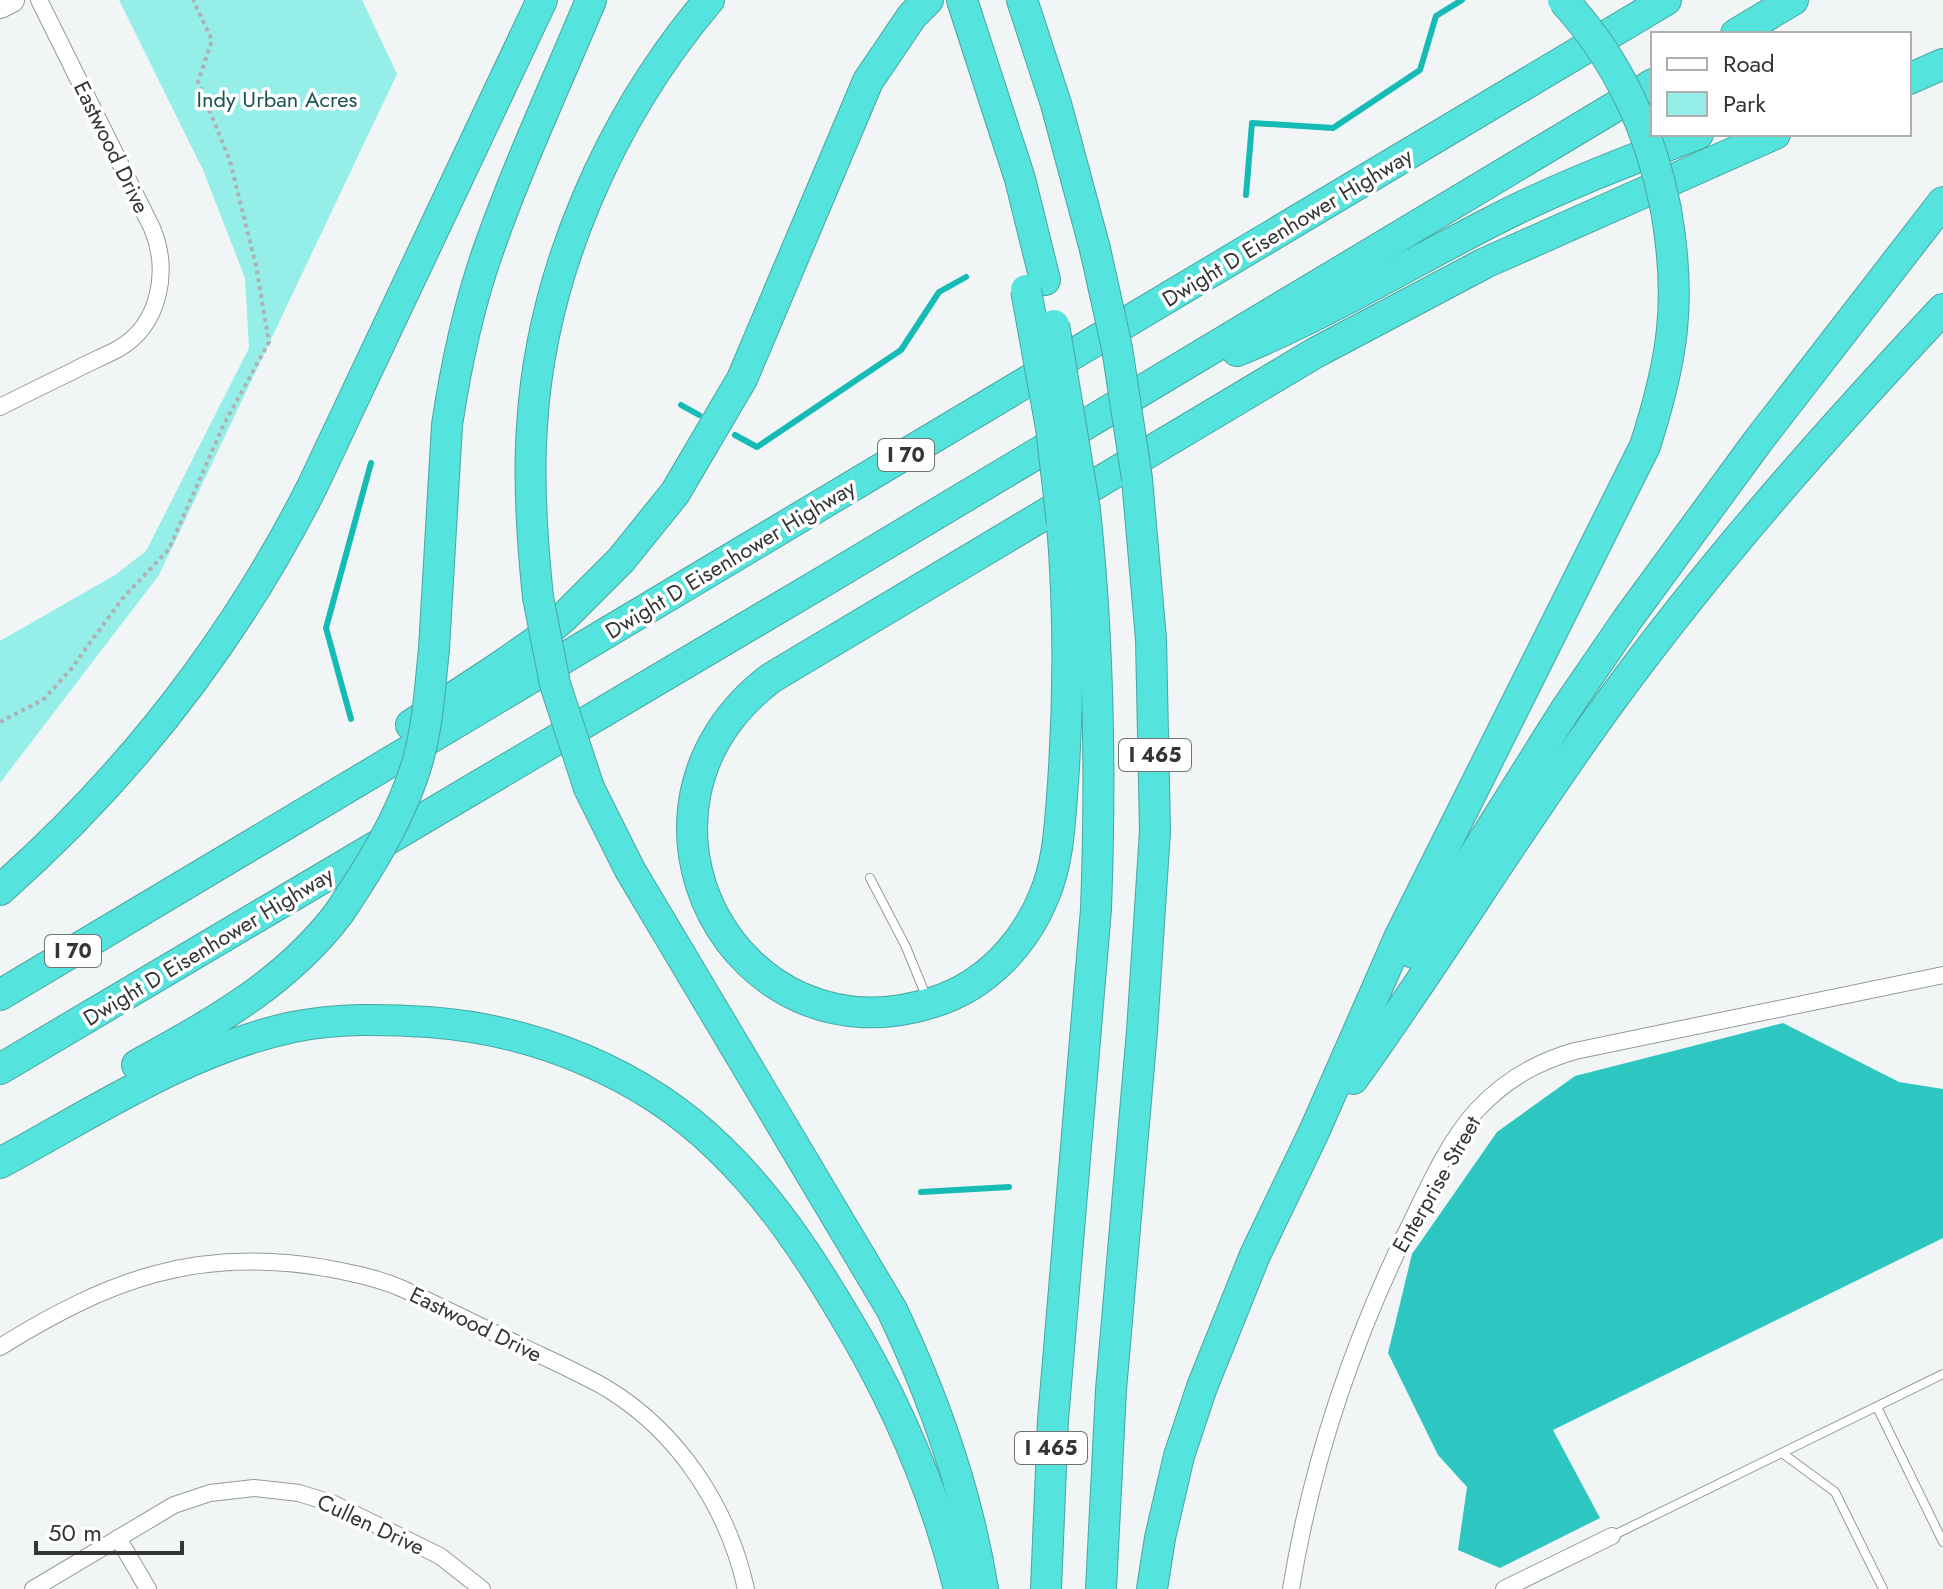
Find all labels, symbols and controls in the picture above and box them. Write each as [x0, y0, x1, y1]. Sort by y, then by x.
legend [1651, 32, 1911, 136]
text: Road [1723, 46, 1775, 81]
street label: Eastwood Drive [66, 75, 158, 219]
park label: Indy Urban Acres [197, 83, 358, 115]
text: Park [1723, 86, 1766, 121]
street label: Dwight D Eisenhower Highway [1156, 139, 1418, 315]
road number: I 70 [878, 439, 934, 471]
street label: Dwight D Eisenhower Highway [599, 471, 861, 647]
road number: I 465 [1119, 739, 1191, 771]
street label: Dwight D Eisenhower Highway [77, 858, 339, 1034]
road number: I 70 [45, 935, 101, 967]
street label: Enterprise Street [1384, 1109, 1488, 1258]
street label: Eastwood Drive [404, 1278, 548, 1370]
road number: I 465 [1015, 1432, 1087, 1464]
street label: Cullen Drive [312, 1485, 430, 1563]
scale bar [36, 1505, 182, 1555]
text: 50 m [48, 1515, 102, 1550]

